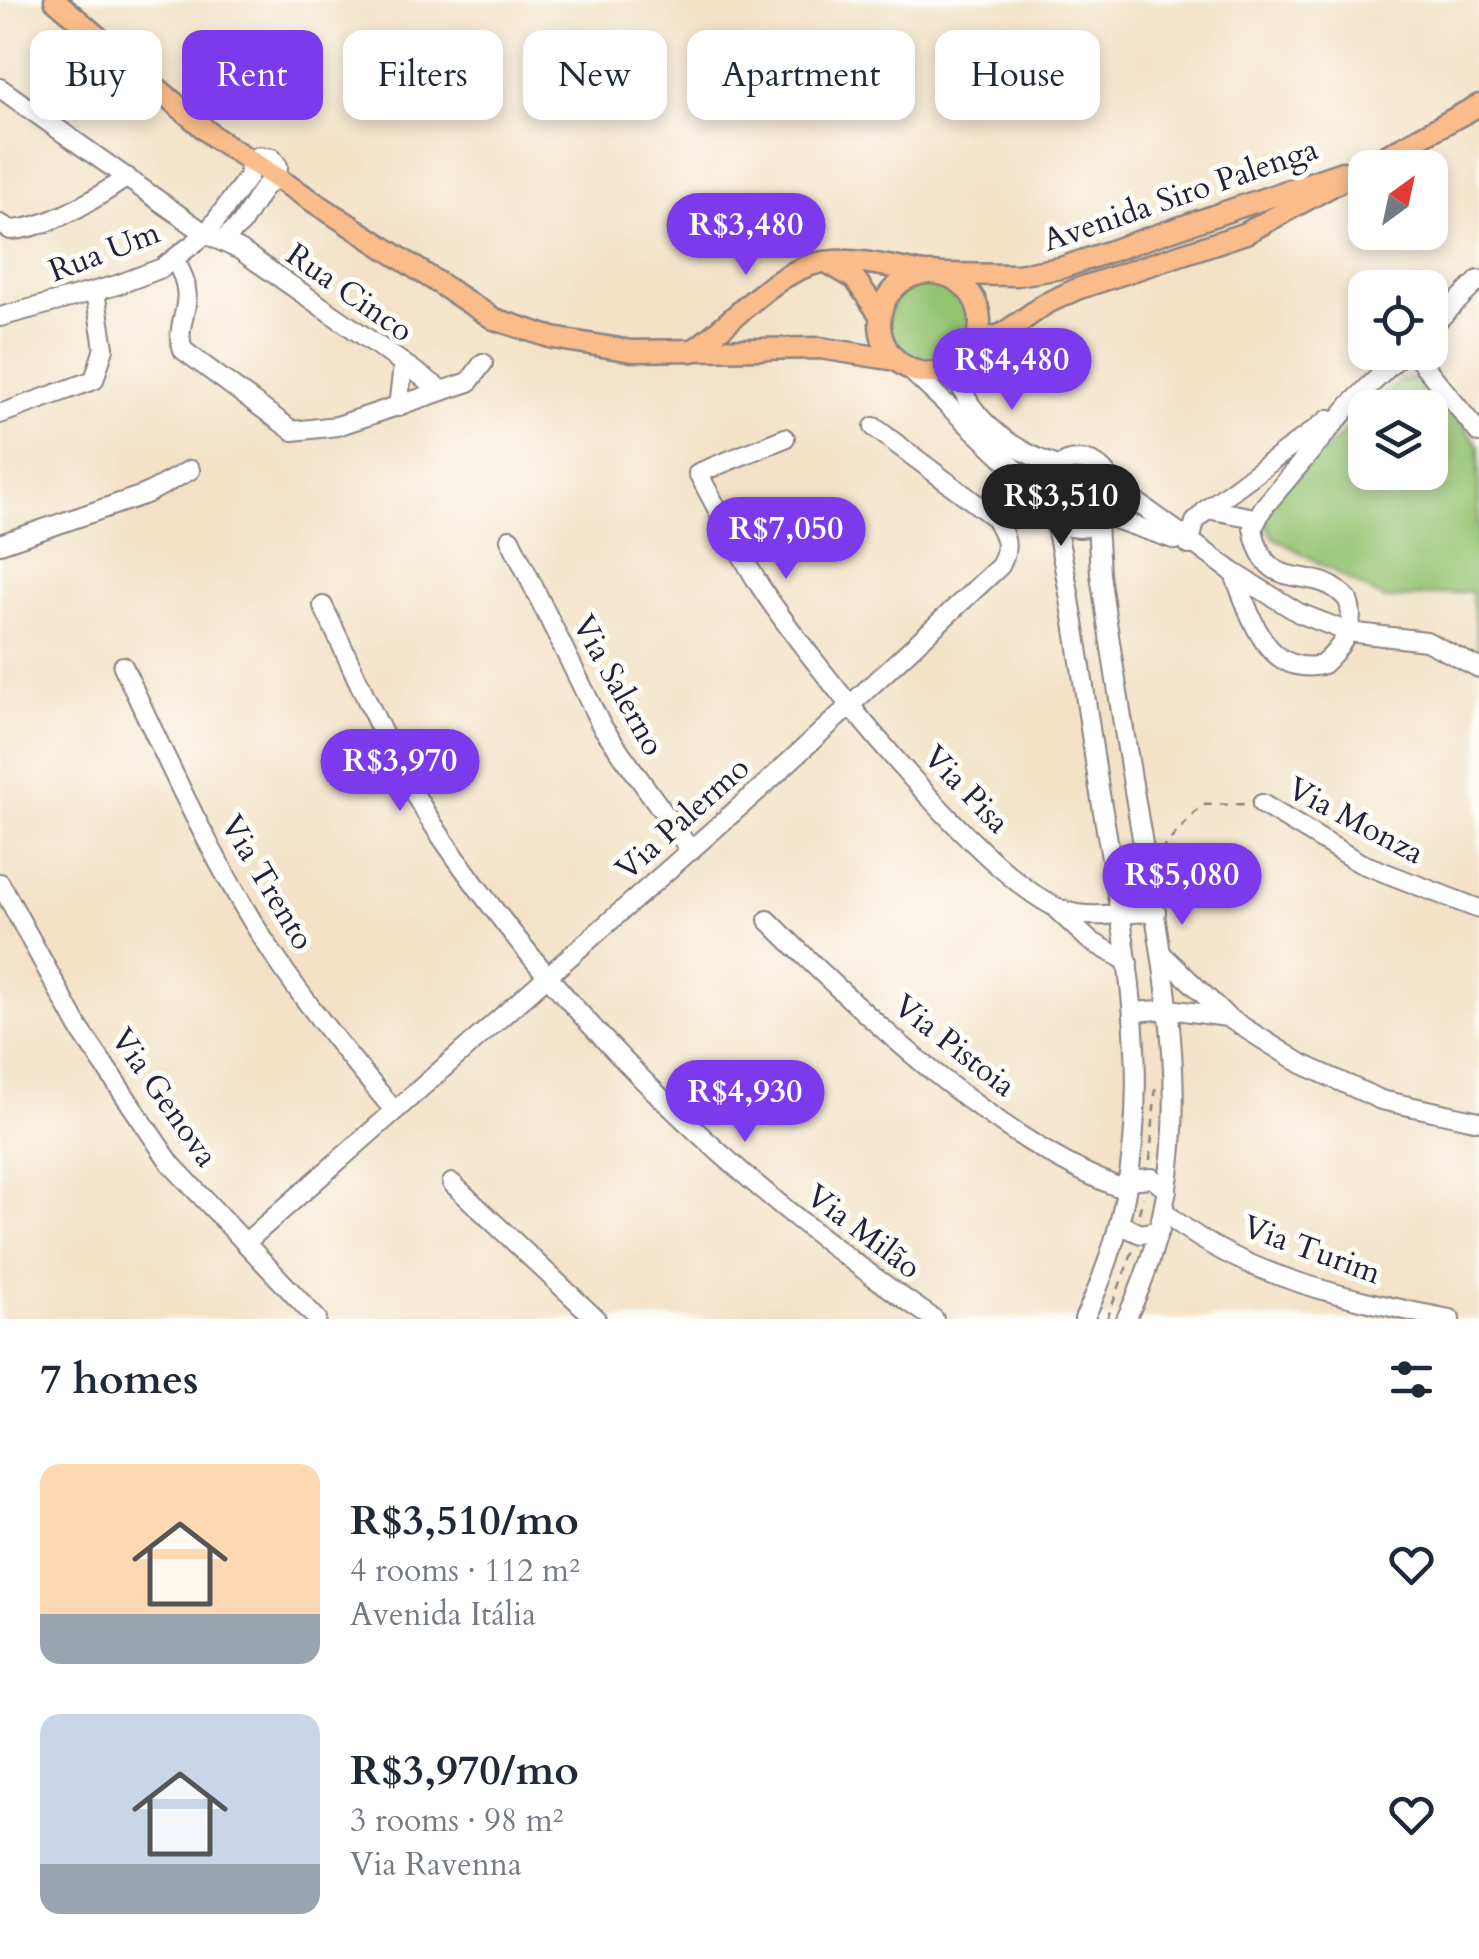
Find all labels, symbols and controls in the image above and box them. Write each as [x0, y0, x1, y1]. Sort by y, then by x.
chip: Buy [30, 30, 162, 120]
chip: Rent [182, 30, 323, 120]
chip: Filters [343, 30, 503, 120]
chip: New [523, 30, 667, 120]
chip: Apartment [687, 30, 915, 120]
chip: House [935, 30, 1100, 120]
street label: Avenida Siro Palenga [1037, 127, 1324, 263]
north arrow [1348, 150, 1448, 250]
map controls [1348, 150, 1448, 490]
pin: R$3,480 [654, 193, 838, 278]
text: R$3,480 [689, 203, 803, 247]
street label: Rua Um [43, 211, 166, 293]
street label: Rua Cinco [277, 233, 422, 353]
button: locate [1348, 270, 1448, 370]
pin: R$4,480 [920, 328, 1104, 413]
text: R$4,480 [955, 338, 1069, 382]
button: layers [1348, 390, 1448, 490]
pin: R$3,510 [969, 464, 1153, 549]
text: R$3,510 [1004, 474, 1118, 518]
pin: R$7,050 [694, 497, 878, 582]
text: R$7,050 [729, 507, 843, 551]
street label: Via Salerno [561, 607, 675, 764]
pin: R$3,970 [308, 729, 492, 814]
street label: Via Pisa [913, 736, 1020, 844]
text: R$3,970 [343, 739, 457, 783]
street label: Via Palermo [606, 747, 759, 891]
street label: Via Monza [1280, 767, 1432, 875]
street label: Via Trento [210, 807, 325, 958]
pin: R$5,080 [1090, 843, 1274, 928]
text: R$5,080 [1125, 853, 1239, 897]
street label: Via Pistoia [884, 984, 1025, 1107]
street label: Via Genova [100, 1019, 228, 1176]
pin: R$4,930 [653, 1060, 837, 1145]
text: R$4,930 [688, 1070, 802, 1114]
street label: Via Milão [797, 1174, 930, 1290]
street label: Via Turim [1237, 1205, 1387, 1295]
text: 7 homes [40, 1351, 198, 1408]
icon: filters [1384, 1352, 1439, 1407]
text: R$3,510/mo [350, 1492, 579, 1549]
icon: home [120, 1504, 240, 1624]
icon: heart [1384, 1537, 1439, 1592]
text: 4 rooms · 112 m² [350, 1549, 580, 1593]
text: Avenida Itália [350, 1593, 536, 1637]
text: R$3,970/mo [350, 1742, 579, 1799]
icon: home [120, 1754, 240, 1874]
icon: heart [1384, 1787, 1439, 1842]
text: 3 rooms · 98 m² [350, 1799, 563, 1843]
text: Via Ravenna [350, 1843, 522, 1887]

